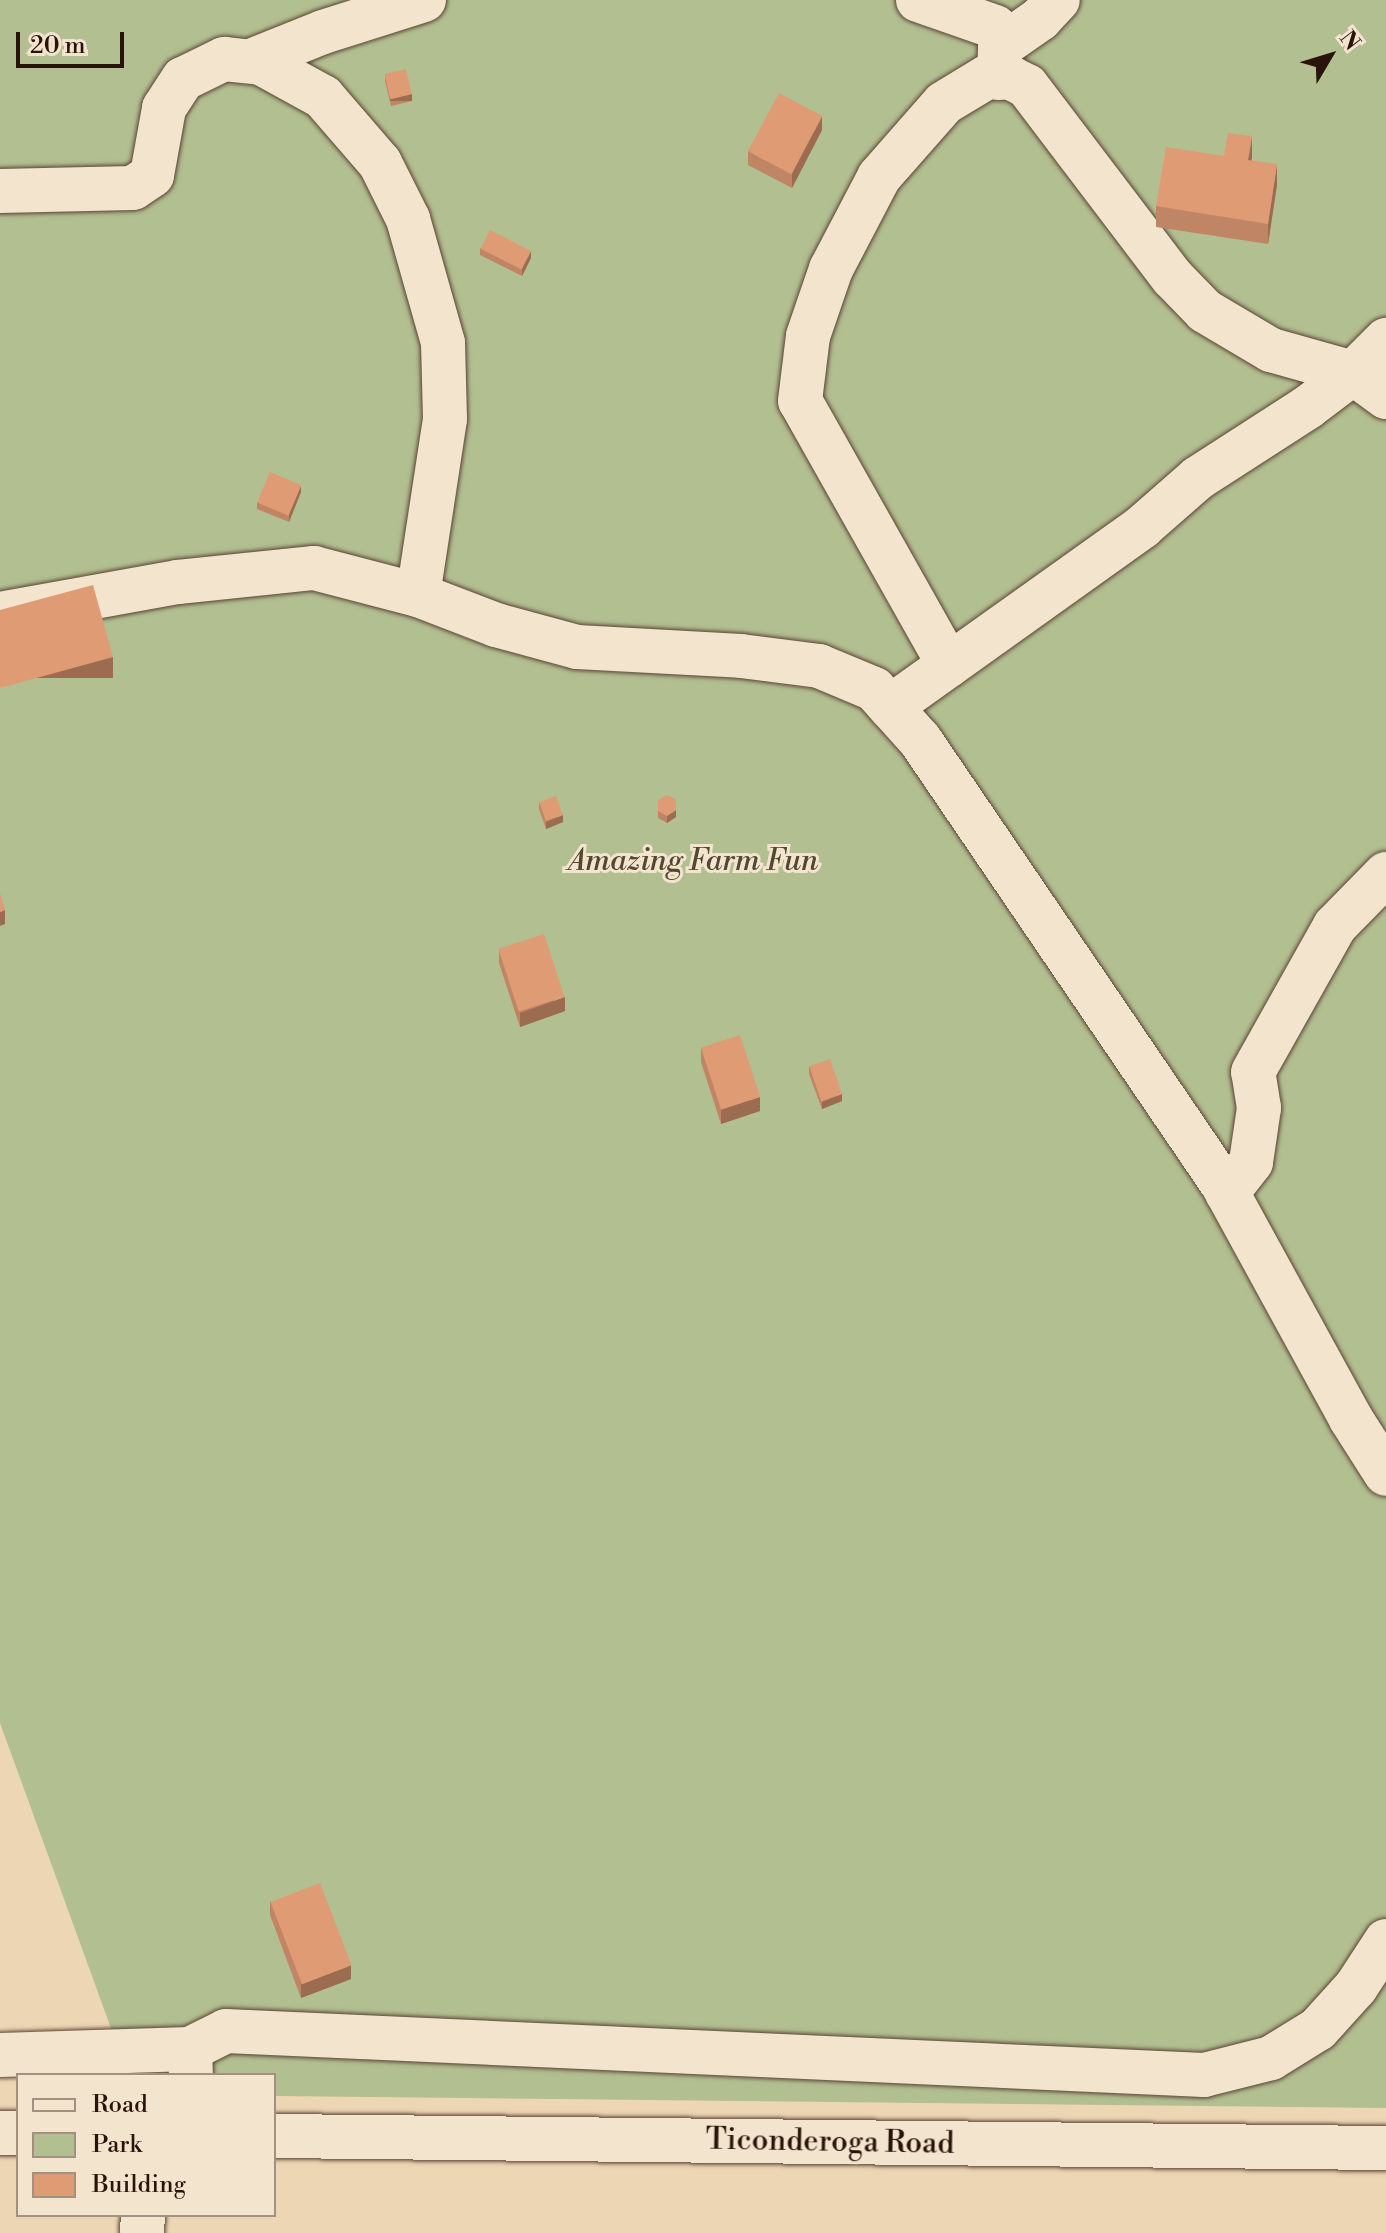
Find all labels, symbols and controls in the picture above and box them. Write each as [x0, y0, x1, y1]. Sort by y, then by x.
scale bar [20, 16, 128, 66]
north arrow [1290, 16, 1370, 96]
text: N [1333, 26, 1365, 56]
text: 20 m [30, 31, 86, 61]
park label: Amazing Farm Fun [568, 843, 818, 879]
legend [16, 2073, 276, 2217]
text: Road [92, 2090, 148, 2120]
street label: Ticonderoga Road [705, 2122, 955, 2162]
text: Park [92, 2130, 142, 2160]
text: Building [92, 2170, 186, 2200]

